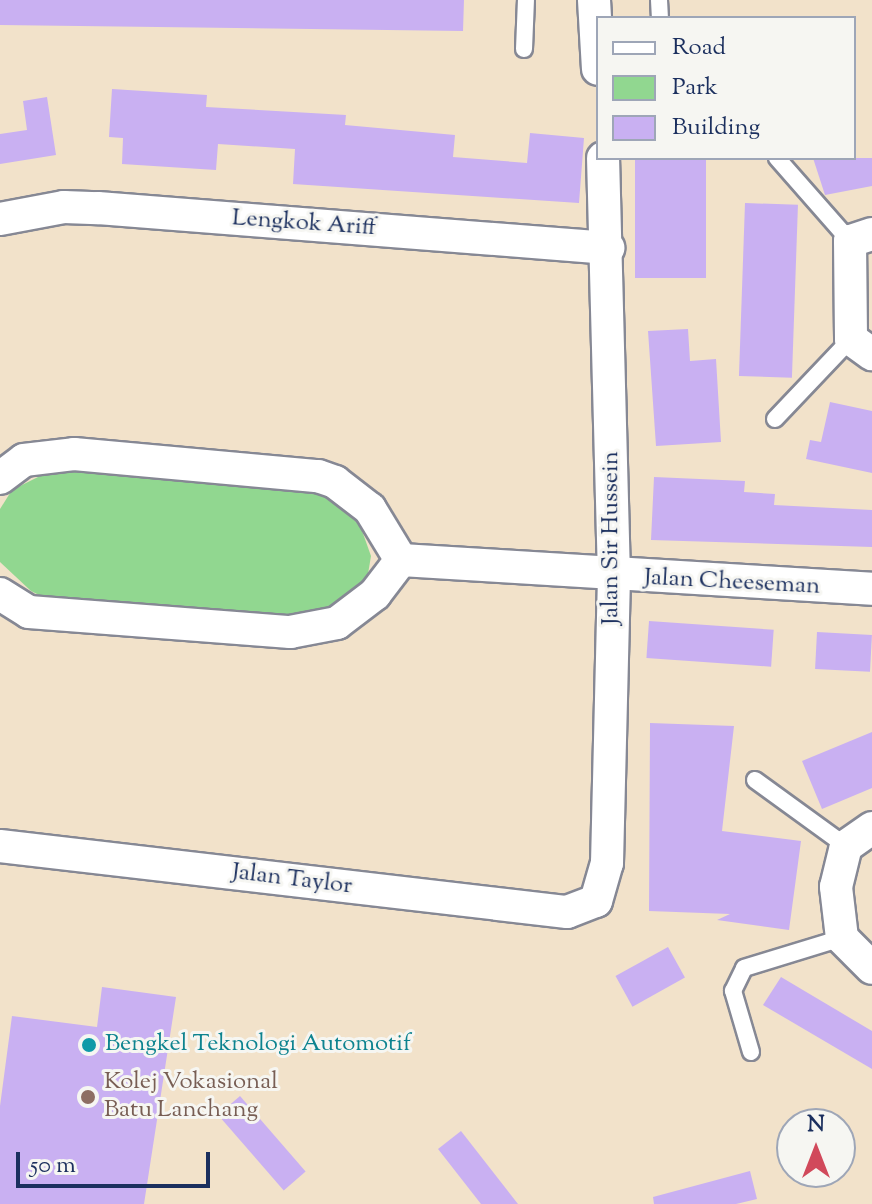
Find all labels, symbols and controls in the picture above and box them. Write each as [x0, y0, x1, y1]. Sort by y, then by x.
legend [596, 16, 856, 160]
text: Road [672, 31, 726, 65]
text: Park [672, 71, 718, 105]
text: Building [672, 111, 760, 145]
street label: Lengkok Ariff [231, 205, 377, 243]
street label: Jalan Sir Hussein [598, 451, 626, 625]
street label: Jalan Cheeseman [643, 564, 821, 602]
street label: Jalan Taylor [230, 858, 354, 902]
place label: Bengkel Teknologi Automotif [105, 1031, 411, 1059]
marker: Bengkel Teknologi Automotif [80, 1036, 98, 1054]
place label: Kolej Vokasional Batu Lanchang [104, 1069, 278, 1125]
marker: Kolej Vokasional Batu Lanchang [79, 1088, 97, 1106]
north arrow [776, 1108, 856, 1188]
text: N [807, 1110, 825, 1142]
scale bar [20, 1136, 214, 1186]
text: 50 m [30, 1149, 76, 1183]

